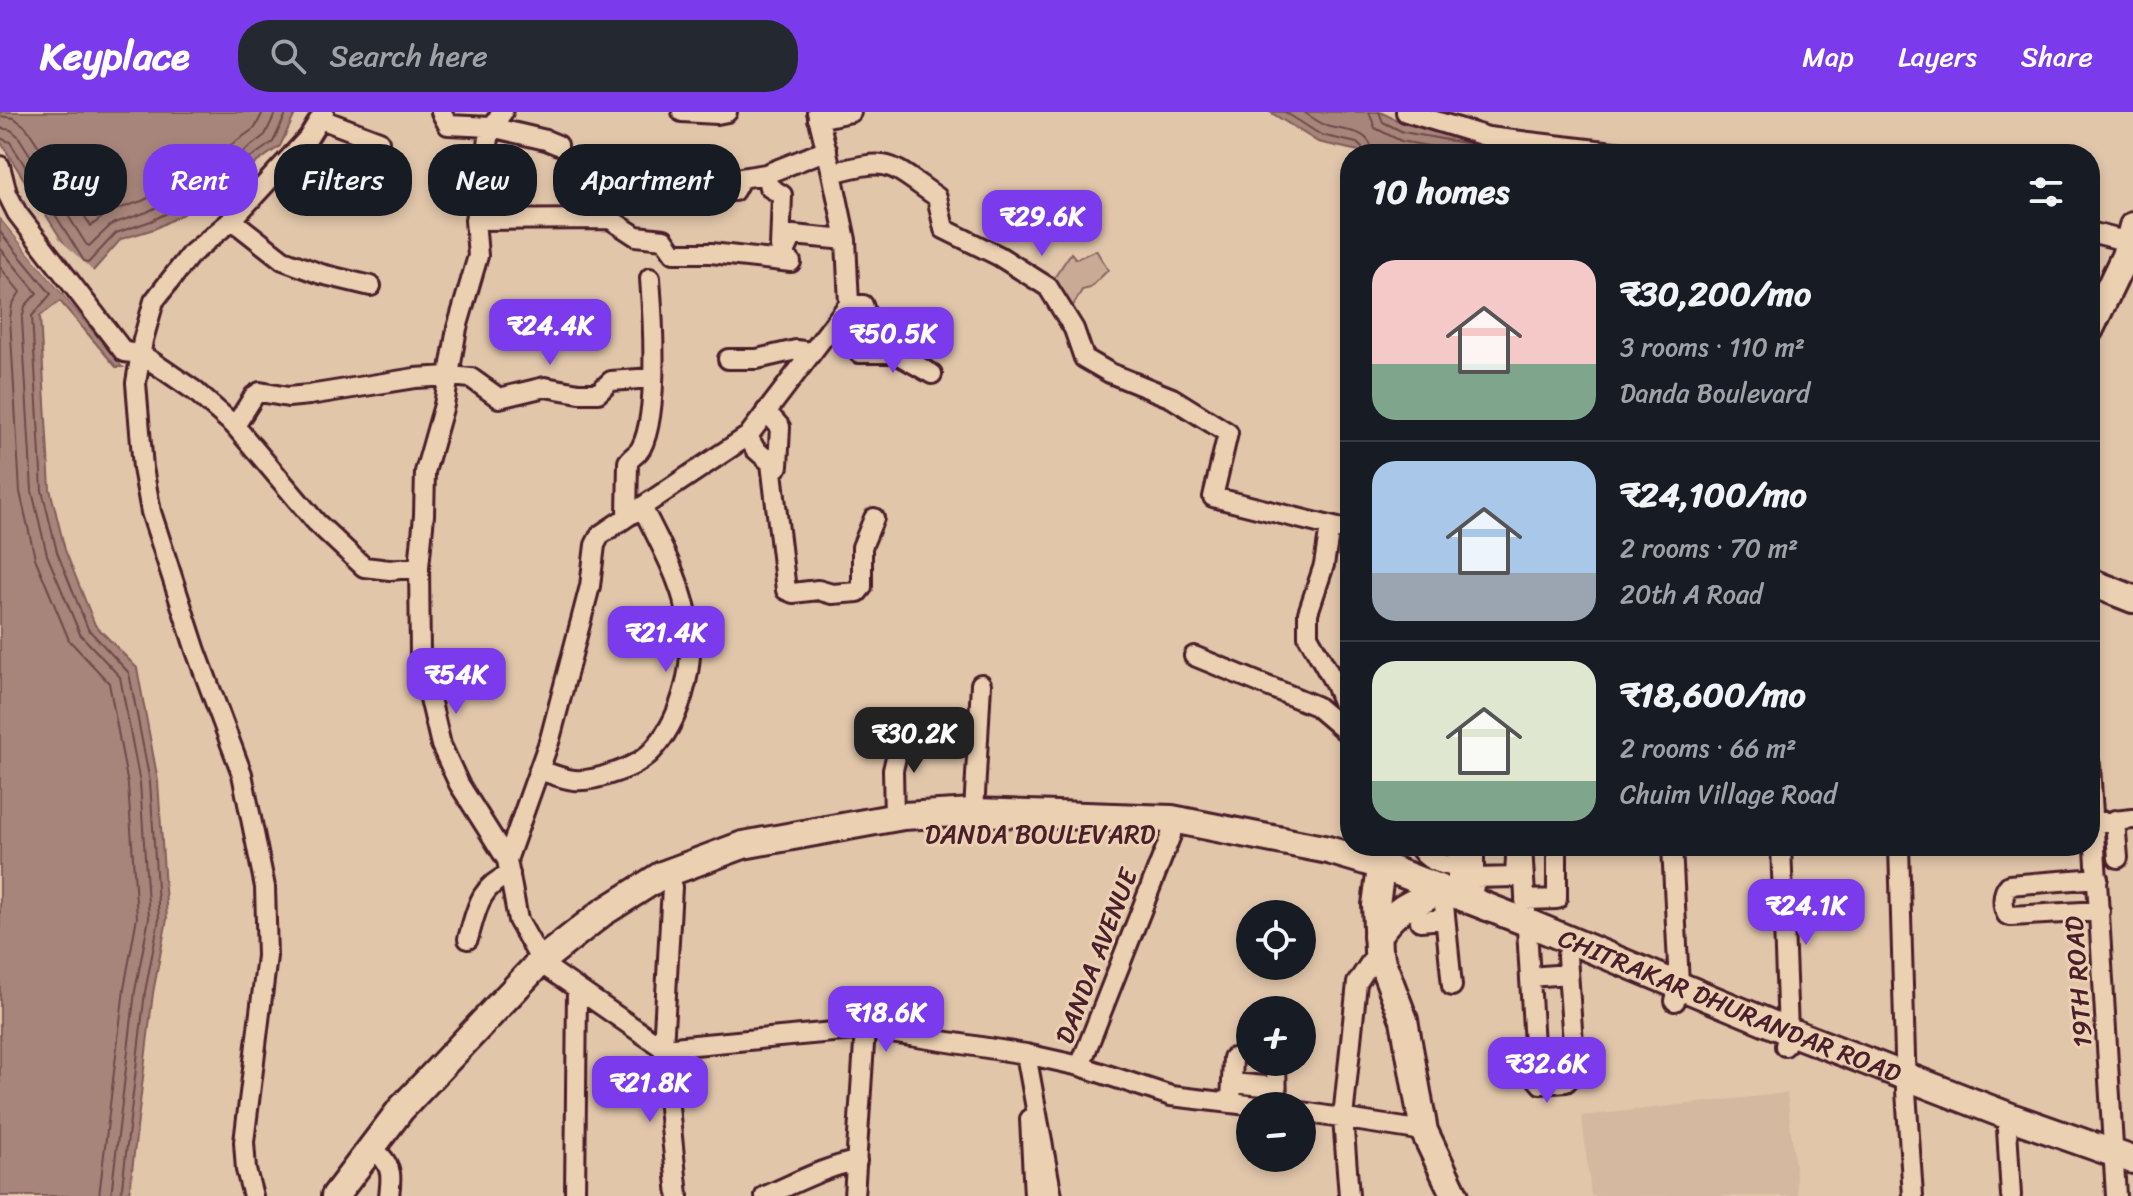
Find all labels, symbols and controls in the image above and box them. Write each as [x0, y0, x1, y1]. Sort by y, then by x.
search box [238, 20, 798, 92]
text: Keyplace [40, 23, 190, 90]
text: Search here [330, 29, 488, 83]
text: Map [1802, 32, 1854, 81]
text: Layers [1898, 32, 1977, 81]
text: Share [2021, 32, 2093, 81]
icon: search [266, 34, 310, 78]
chip: Buy [24, 144, 127, 216]
chip: Rent [143, 144, 258, 216]
chip: Filters [274, 144, 412, 216]
chip: New [428, 144, 537, 216]
chip: Apartment [553, 144, 741, 216]
text: 10 homes [1372, 162, 1510, 222]
icon: filters [2024, 170, 2068, 214]
pin: ₹29.6K [977, 190, 1107, 258]
text: ₹29.6K [1000, 193, 1084, 239]
text: ₹30,200/mo [1620, 264, 1811, 324]
icon: home [1436, 292, 1532, 388]
pin: ₹24.4K [485, 299, 615, 367]
text: ₹24.4K [507, 302, 593, 348]
pin: ₹50.5K [828, 307, 958, 375]
text: ₹50.5K [850, 310, 936, 356]
text: 3 rooms · 110 m² [1620, 324, 1805, 370]
text: Danda Boulevard [1620, 370, 1810, 416]
text: ₹24,100/mo [1620, 465, 1807, 525]
icon: home [1436, 493, 1532, 589]
text: 2 rooms · 70 m² [1620, 525, 1798, 571]
text: 20th A Road [1620, 571, 1763, 617]
pin: ₹21.4K [601, 606, 731, 674]
text: ₹21.4K [626, 609, 706, 655]
pin: ₹54K [409, 648, 503, 716]
text: ₹54K [425, 651, 487, 697]
text: ₹18,600/mo [1620, 665, 1806, 725]
icon: home [1436, 693, 1532, 789]
pin: ₹30.2K [849, 707, 979, 775]
text: ₹30.2K [872, 710, 956, 756]
text: 2 rooms · 66 m² [1620, 725, 1796, 771]
text: Chuim Village Road [1620, 771, 1837, 817]
street label: DANDA BOULEVARD [925, 811, 1156, 857]
street label: DANDA AVENUE [1041, 860, 1151, 1050]
pin: ₹24.1K [1741, 879, 1871, 947]
text: ₹24.1K [1766, 882, 1846, 928]
map controls [1236, 900, 1316, 1172]
button: locate [1236, 900, 1316, 980]
street label: 19TH ROAD [2050, 914, 2106, 1049]
street label: CHITRAKAR DHURANDAR ROAD [1551, 915, 1909, 1096]
pin: ₹18.6K [821, 986, 951, 1054]
text: ₹18.6K [846, 989, 926, 1035]
button: + [1236, 996, 1316, 1076]
pin: ₹32.6K [1482, 1037, 1612, 1105]
text: ₹32.6K [1506, 1040, 1588, 1086]
pin: ₹21.8K [585, 1056, 715, 1124]
text: ₹21.8K [610, 1059, 690, 1105]
button: − [1236, 1092, 1316, 1172]

